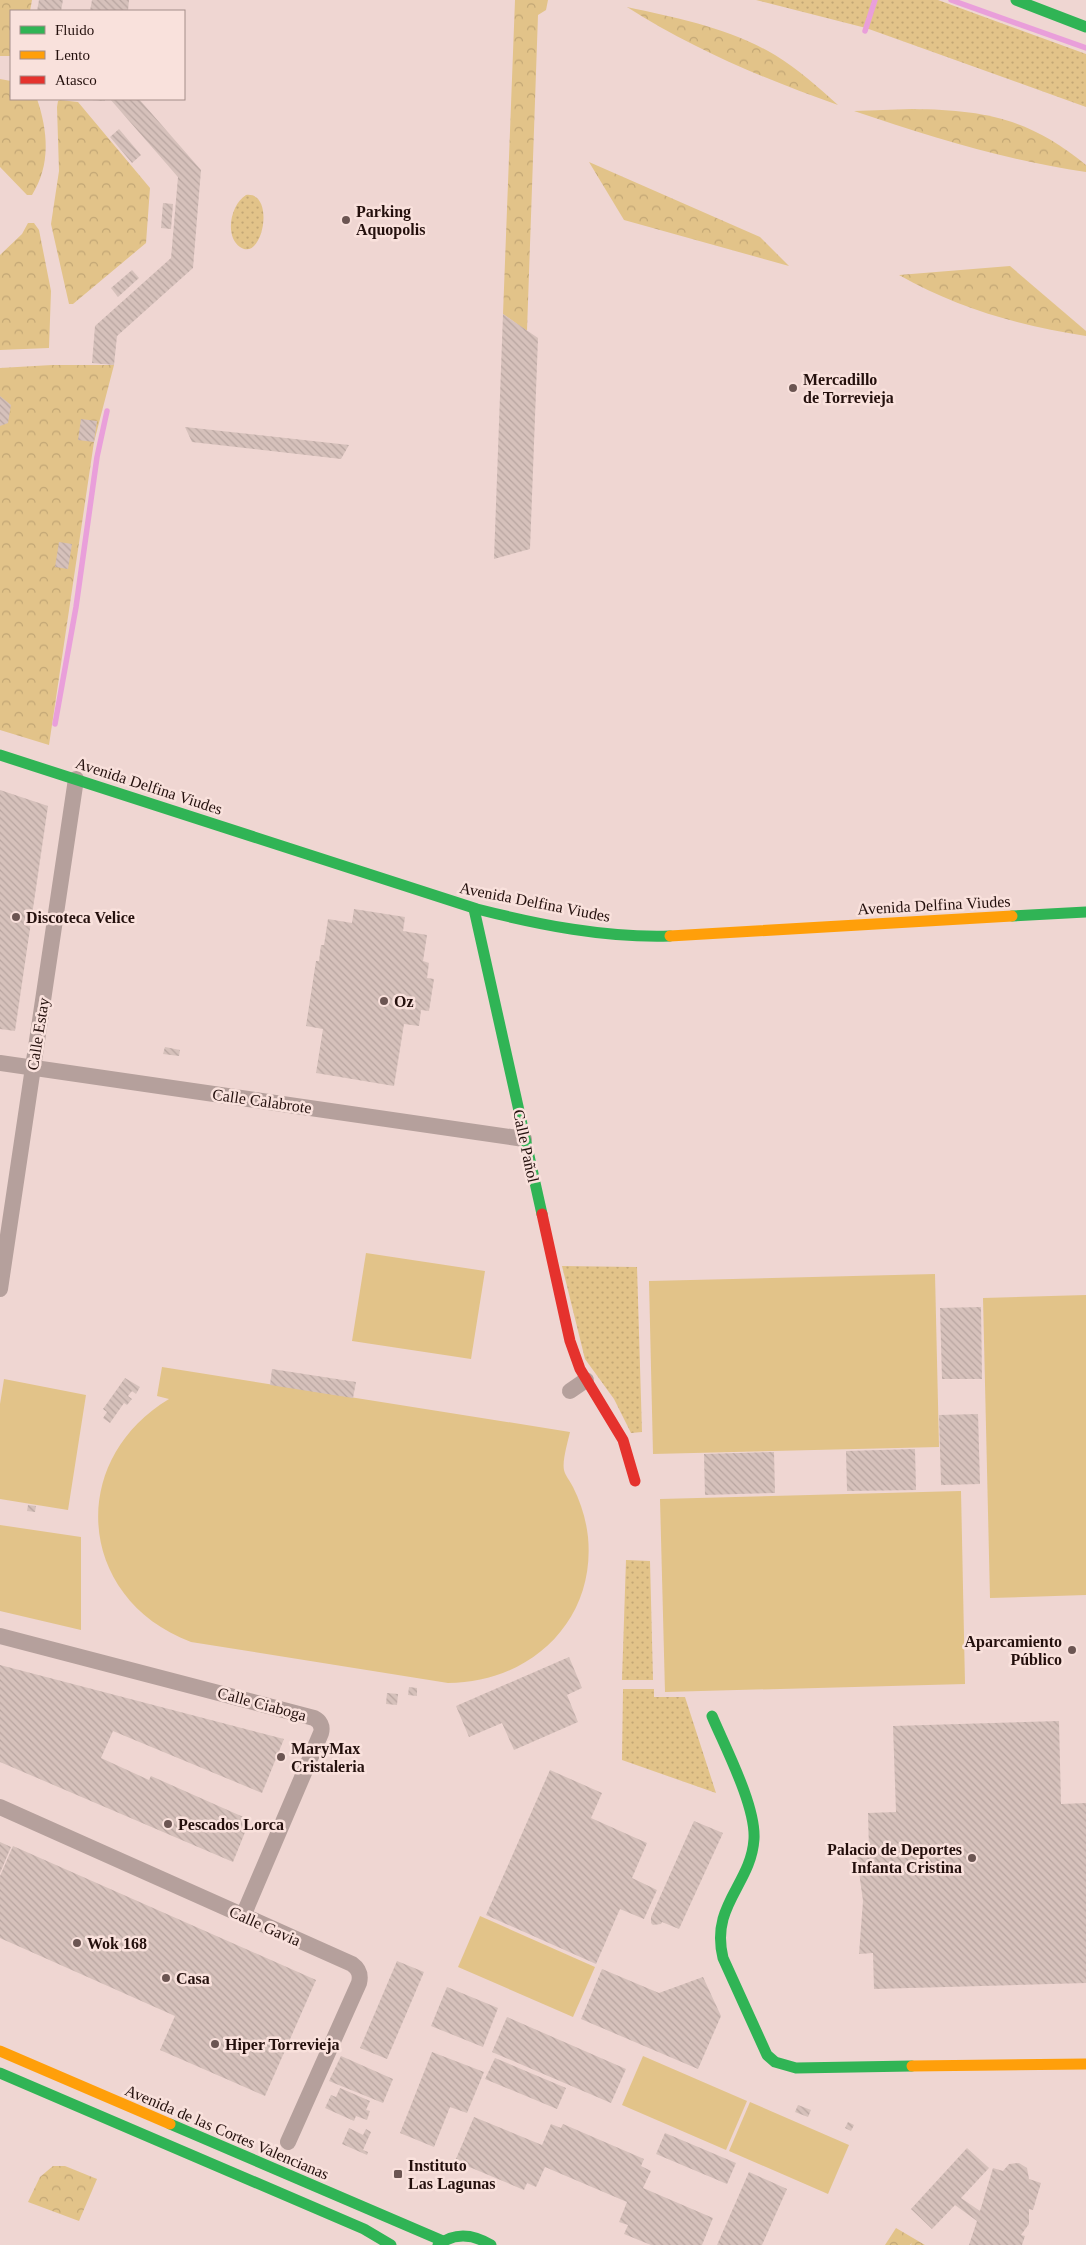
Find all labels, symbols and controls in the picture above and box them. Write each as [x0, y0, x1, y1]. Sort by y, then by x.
legend [10, 10, 185, 100]
text: Fluido [55, 22, 94, 38]
text: Lento [55, 47, 90, 63]
text: Atasco [55, 72, 97, 88]
place label: Parking Aquopolis [356, 203, 425, 239]
marker: Parking Aquopolis [340, 214, 352, 226]
place label: Mercadillo de Torrevieja [803, 371, 894, 407]
marker: Mercadillo de Torrevieja [787, 382, 799, 394]
street label: Avenida Delfina Viudes [74, 754, 224, 818]
street label: Avenida Delfina Viudes [458, 879, 612, 925]
street label: Avenida Delfina Viudes [857, 893, 1011, 917]
place label: Discoteca Velice [26, 909, 135, 926]
marker: Discoteca Velice [10, 911, 22, 923]
place label: Oz [394, 993, 414, 1010]
marker: Oz [378, 995, 390, 1007]
street label: Calle Estay [24, 996, 53, 1072]
street label: Calle Calabrote [211, 1086, 313, 1116]
street label: Calle Pañol [510, 1108, 542, 1185]
place label: Aparcamiento Público [965, 1633, 1062, 1668]
marker: Aparcamiento Público [1066, 1644, 1078, 1656]
street label: Calle Ciaboga [216, 1684, 308, 1725]
place label: MaryMax Cristaleria [291, 1740, 365, 1775]
marker: MaryMax Cristaleria [275, 1751, 287, 1763]
place label: Pescados Lorca [178, 1816, 284, 1833]
marker: Pescados Lorca [162, 1818, 174, 1830]
place label: Palacio de Deportes Infanta Cristina [827, 1841, 962, 1876]
marker: Palacio de Deportes Infanta Cristina [966, 1852, 978, 1864]
street label: Calle Gavia [227, 1903, 303, 1949]
place label: Wok 168 [87, 1935, 147, 1952]
marker: Wok 168 [71, 1937, 83, 1949]
place label: Casa [176, 1970, 210, 1987]
marker: Casa [160, 1972, 172, 1984]
place label: Hiper Torrevieja [225, 2036, 340, 2054]
marker: Hiper Torrevieja [209, 2038, 221, 2050]
street label: Avenida de las Cortes Valencianas [123, 2081, 331, 2183]
place label: Instituto Las Lagunas [408, 2157, 496, 2193]
marker: Instituto Las Lagunas [392, 2168, 404, 2180]

